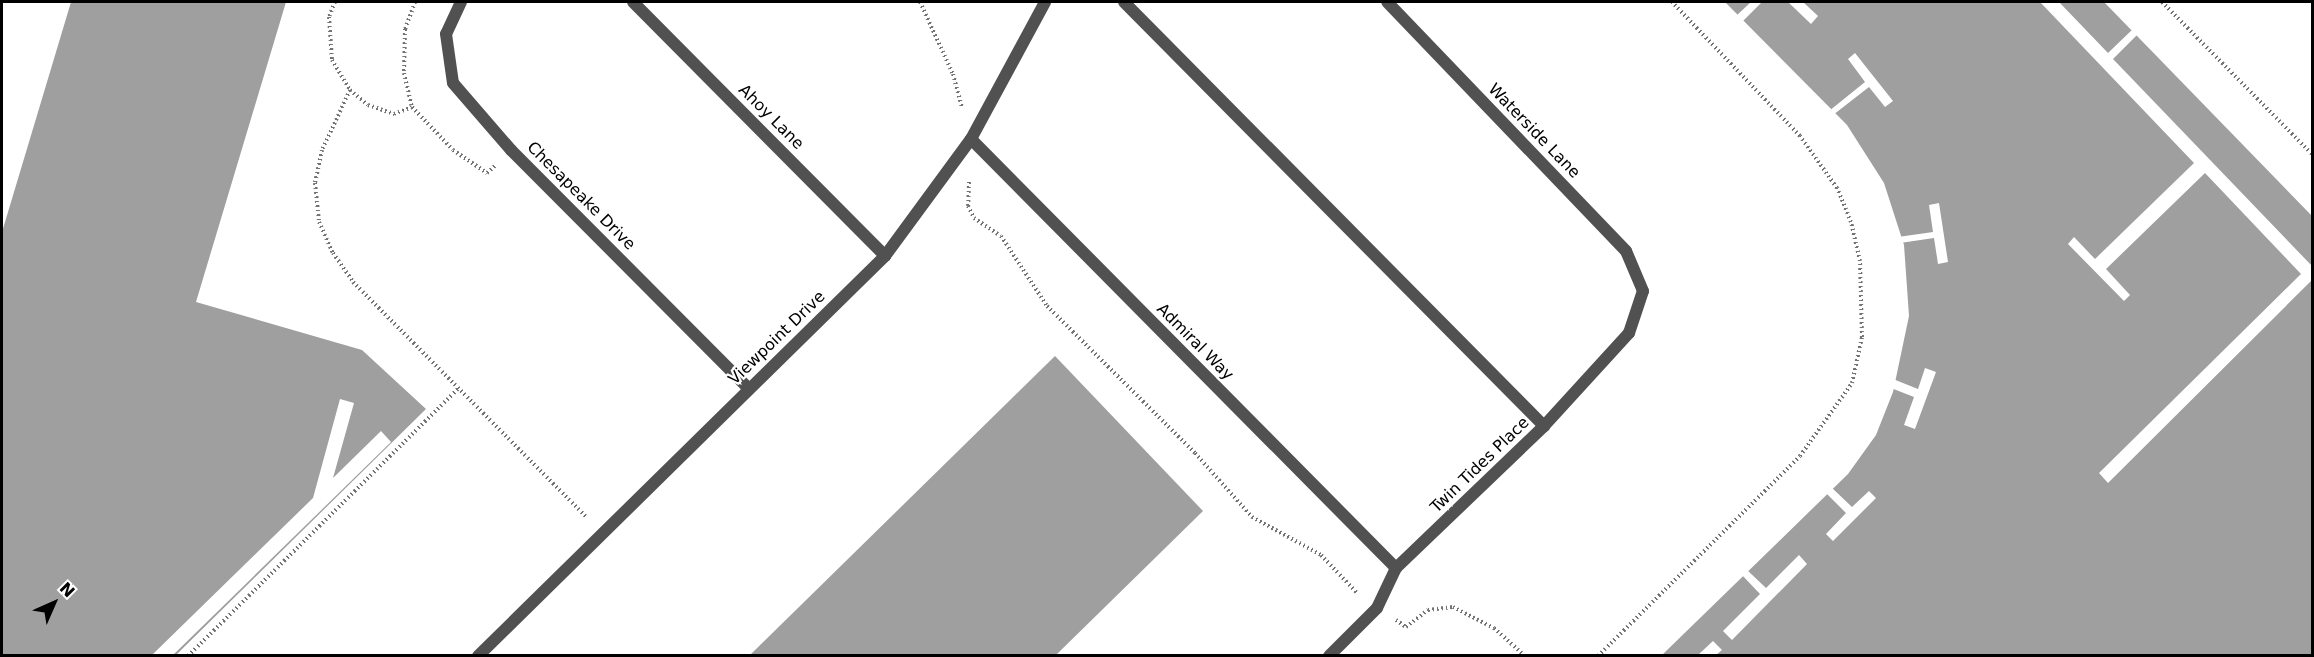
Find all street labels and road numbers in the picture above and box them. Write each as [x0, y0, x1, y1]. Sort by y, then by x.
street label: Ahoy Lane [734, 80, 808, 154]
street label: Waterside Lane [1484, 80, 1584, 182]
street label: Chesapeake Drive [523, 138, 639, 254]
street label: Viewpoint Drive [725, 287, 829, 389]
street label: Admiral Way [1153, 300, 1237, 384]
street label: Twin Tides Place [1427, 413, 1533, 517]

